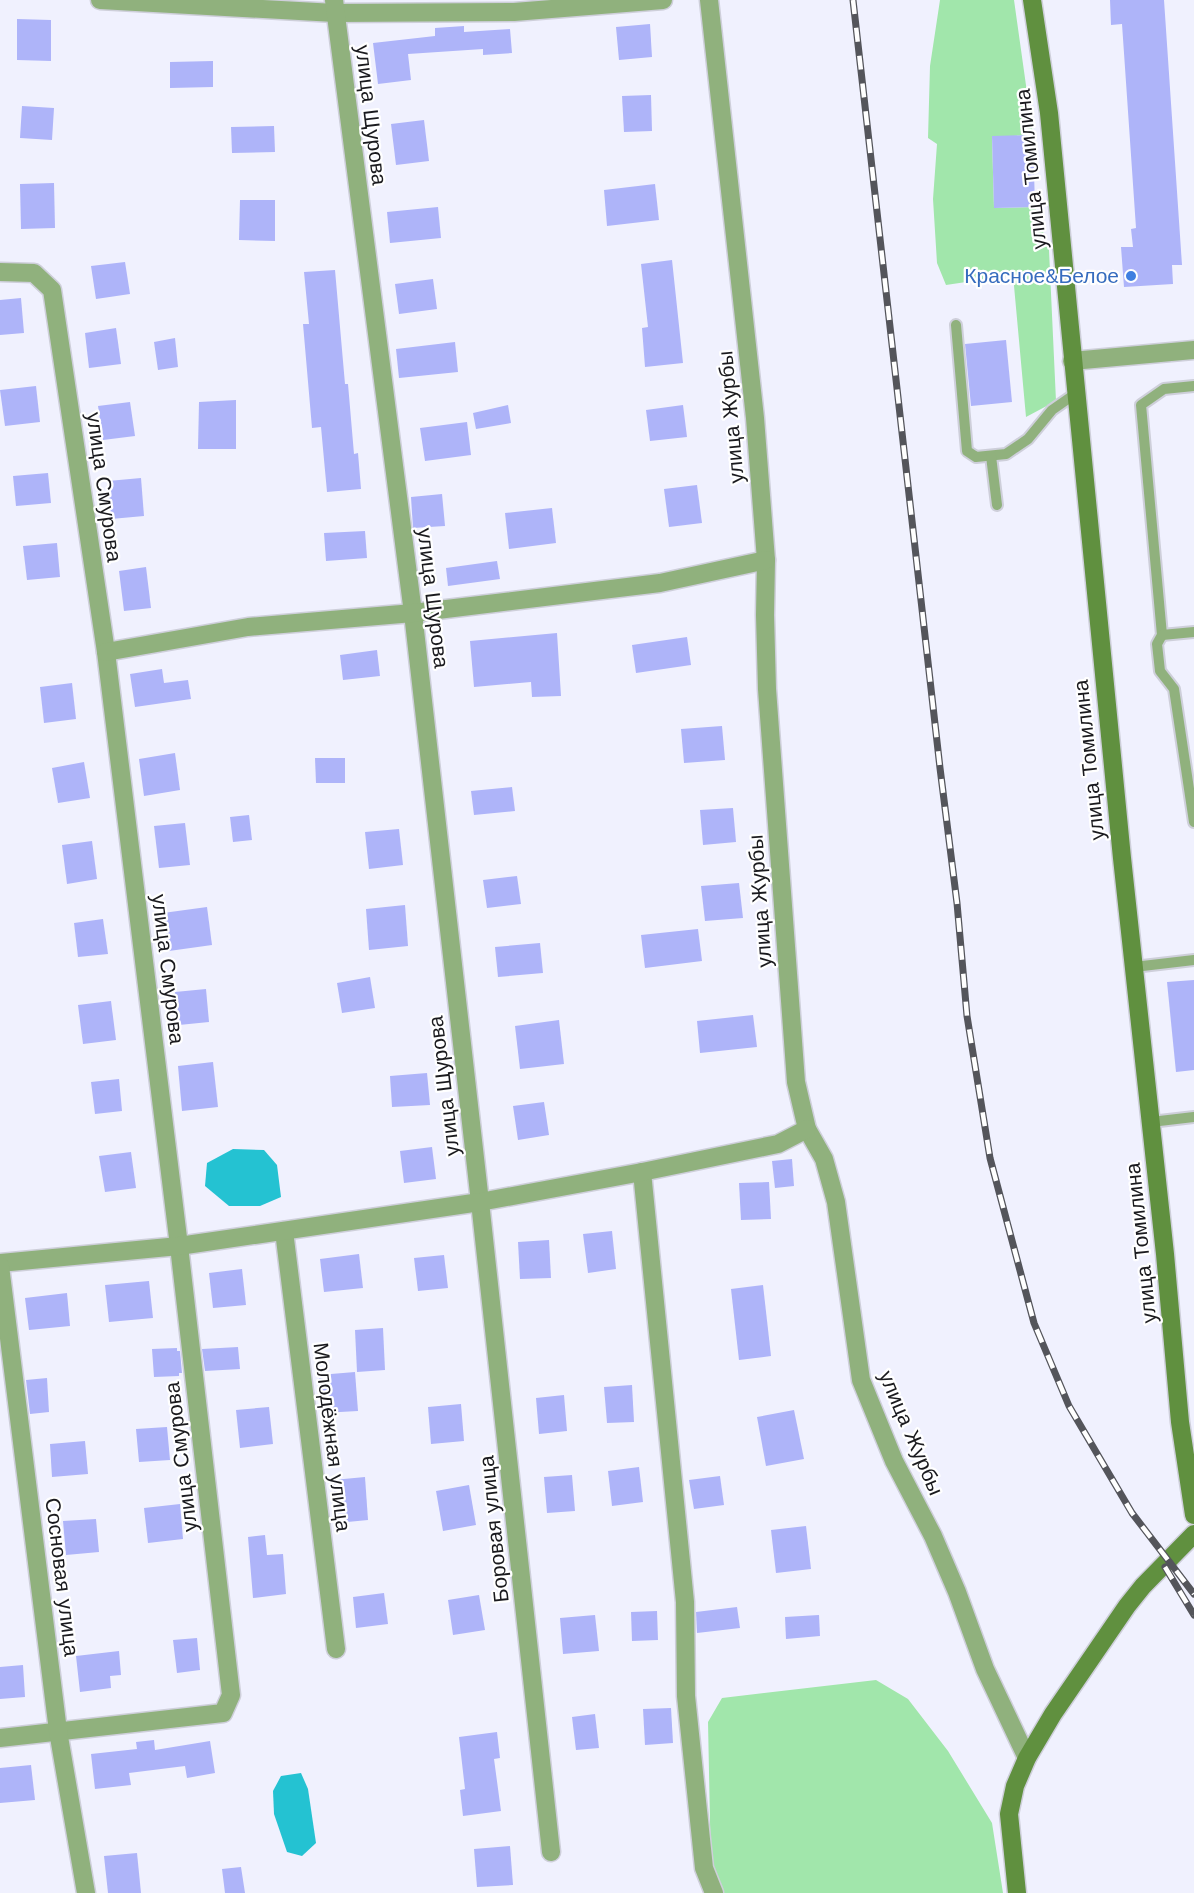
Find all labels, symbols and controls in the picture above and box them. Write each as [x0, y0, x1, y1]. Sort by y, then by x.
street label: улица Щурова [350, 43, 393, 187]
street label: улица Томилина [1010, 87, 1051, 251]
place label: Красное&Белое [964, 263, 1119, 288]
marker: Красное&Белое [1124, 269, 1138, 283]
street label: улица Журбы [712, 350, 749, 484]
street label: улица Смурова [82, 410, 127, 564]
street label: улица Щурова [412, 526, 455, 670]
street label: улица Томилина [1068, 678, 1109, 842]
street label: улица Журбы [742, 834, 777, 968]
street label: улица Смурова [147, 893, 190, 1046]
street label: улица Щурова [422, 1014, 465, 1158]
street label: улица Томилина [1120, 1161, 1161, 1325]
street label: Молодёжная улица [309, 1341, 357, 1533]
street label: улица Журбы [874, 1367, 949, 1499]
street label: улица Смурова [159, 1380, 202, 1533]
street label: Боровая улица [473, 1454, 514, 1604]
street label: Сосновая улица [40, 1496, 85, 1658]

